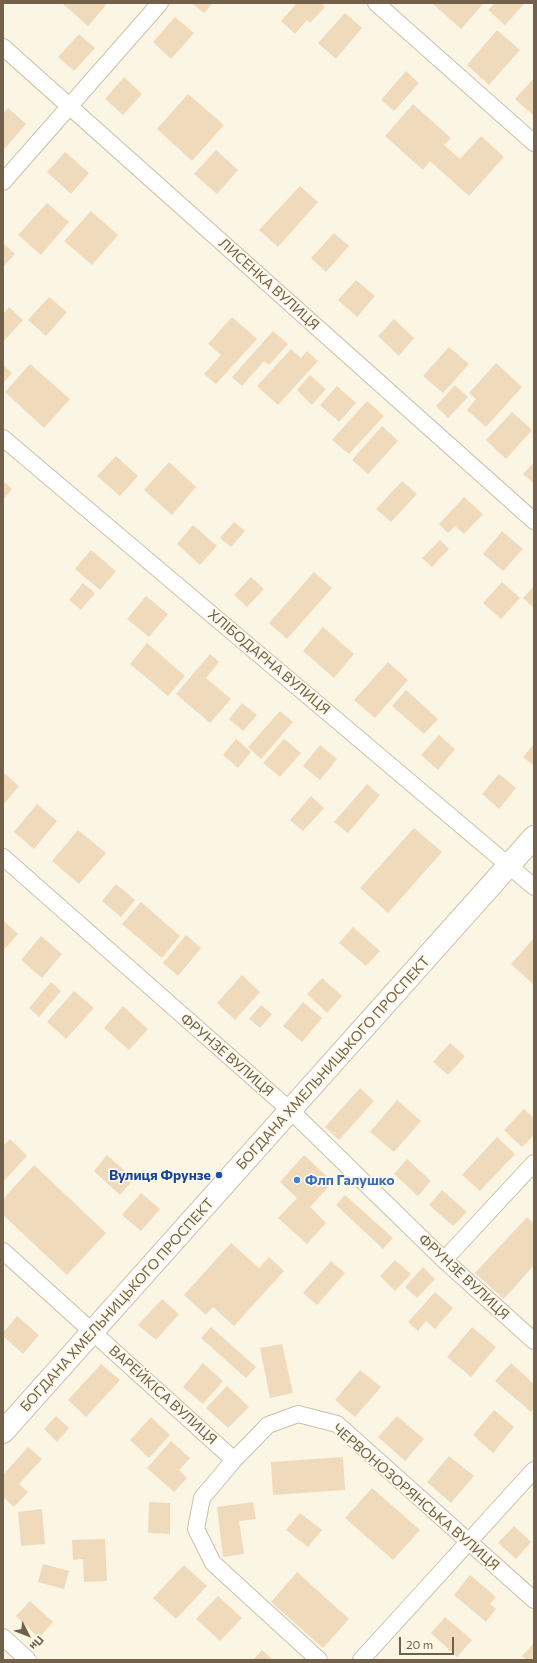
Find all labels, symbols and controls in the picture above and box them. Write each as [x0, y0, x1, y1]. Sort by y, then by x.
street label: ЛИСЕНКА ВУЛИЦЯ [215, 234, 323, 334]
street label: ХЛІБОДАРНА ВУЛИЦЯ [204, 606, 334, 718]
street label: БОГДАНА ХМЕЛЬНИЦЬКОГО ПРОСПЕКТ [233, 953, 433, 1173]
street label: ФРУНЗЕ ВУЛИЦЯ [177, 1010, 277, 1100]
place label: Вулиця Фрунзе [109, 1167, 211, 1183]
marker: Вулиця Фрунзе [214, 1170, 224, 1180]
place label: Флп Галушко [305, 1172, 395, 1188]
marker: Флп Галушко [292, 1175, 302, 1185]
street label: БОГДАНА ХМЕЛЬНИЦЬКОГО ПРОСПЕКТ [17, 1195, 217, 1415]
street label: ФРУНЗЕ ВУЛИЦЯ [415, 1231, 513, 1323]
street label: ВАРЕЙКІСА ВУЛИЦЯ [105, 1342, 221, 1448]
street label: ЧЕРВОНОЗОРЯНСЬКА ВУЛИЦЯ [329, 1420, 503, 1574]
north arrow [8, 1615, 48, 1655]
scale bar [401, 1629, 456, 1655]
text: Пн [28, 1634, 47, 1653]
text: 20 m [406, 1637, 433, 1651]

